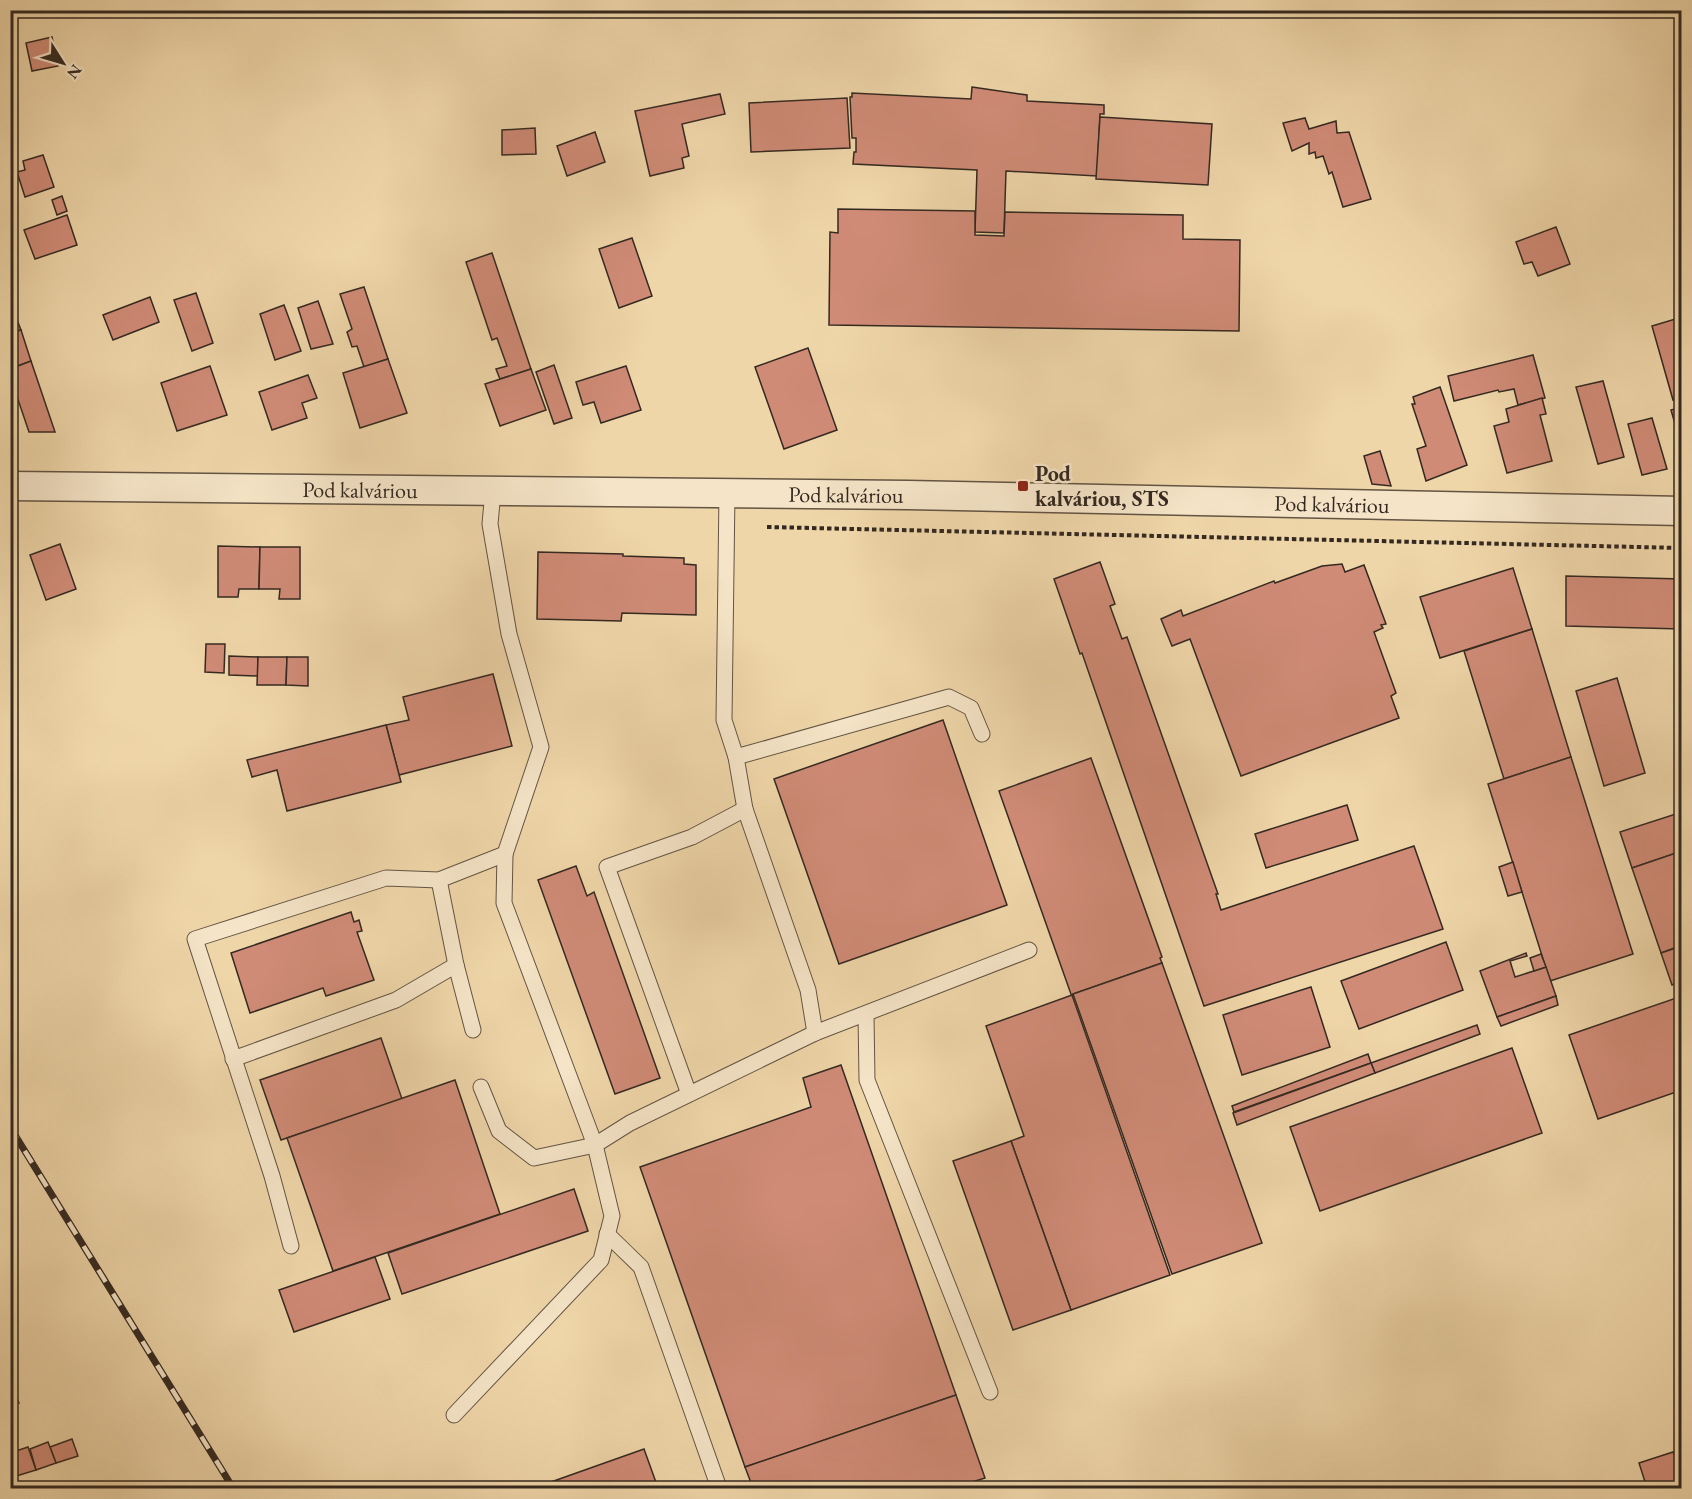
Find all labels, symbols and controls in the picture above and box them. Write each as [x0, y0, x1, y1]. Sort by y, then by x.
north arrow [33, 33, 93, 93]
text: N [62, 60, 87, 83]
place label: Pod kalváriou, STS [1035, 459, 1169, 513]
street label: Pod kalváriou [302, 474, 418, 505]
street label: Pod kalváriou [788, 479, 904, 509]
marker: Pod kalváriou, STS [1016, 479, 1030, 493]
street label: Pod kalváriou [1274, 488, 1390, 519]

